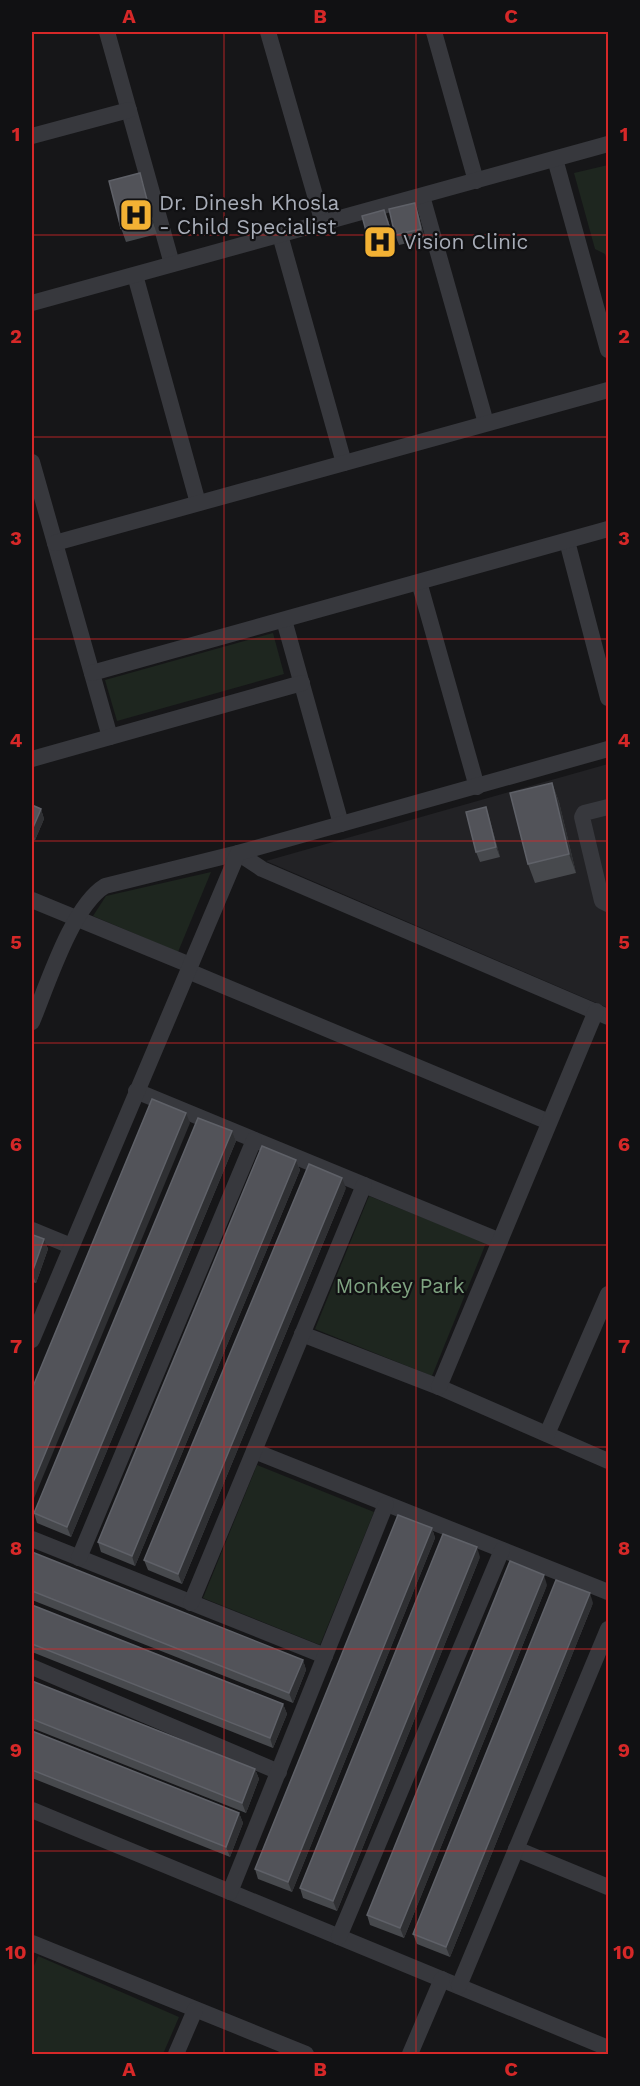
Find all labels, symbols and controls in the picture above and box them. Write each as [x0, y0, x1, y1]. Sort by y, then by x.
text: A [122, 4, 136, 28]
text: B [313, 4, 327, 28]
text: C [504, 4, 518, 28]
text: 1 [12, 122, 20, 146]
text: 1 [620, 122, 628, 146]
place label: Dr. Dinesh Khosla - Child Specialist [159, 190, 340, 239]
hospital icon: Dr. Dinesh Khosla - Child Specialist [118, 197, 154, 233]
hospital icon: Vision Clinic [362, 224, 398, 260]
place label: Vision Clinic [403, 229, 528, 254]
text: 2 [10, 324, 22, 348]
text: 2 [618, 324, 630, 348]
text: 3 [10, 526, 22, 550]
text: 3 [618, 526, 630, 550]
text: 4 [10, 728, 23, 752]
text: 4 [618, 728, 631, 752]
text: 5 [10, 930, 22, 954]
text: 5 [618, 930, 630, 954]
text: 6 [10, 1132, 22, 1156]
text: 6 [618, 1132, 630, 1156]
park label: Monkey Park [335, 1273, 465, 1298]
text: 7 [10, 1334, 22, 1358]
text: 7 [618, 1334, 630, 1358]
text: 8 [10, 1536, 22, 1560]
text: 8 [618, 1536, 630, 1560]
text: 9 [10, 1738, 22, 1762]
text: 9 [618, 1738, 630, 1762]
text: 10 [5, 1940, 27, 1964]
text: 10 [613, 1940, 635, 1964]
text: A [122, 2057, 136, 2081]
text: B [313, 2057, 327, 2081]
text: C [504, 2057, 518, 2081]

